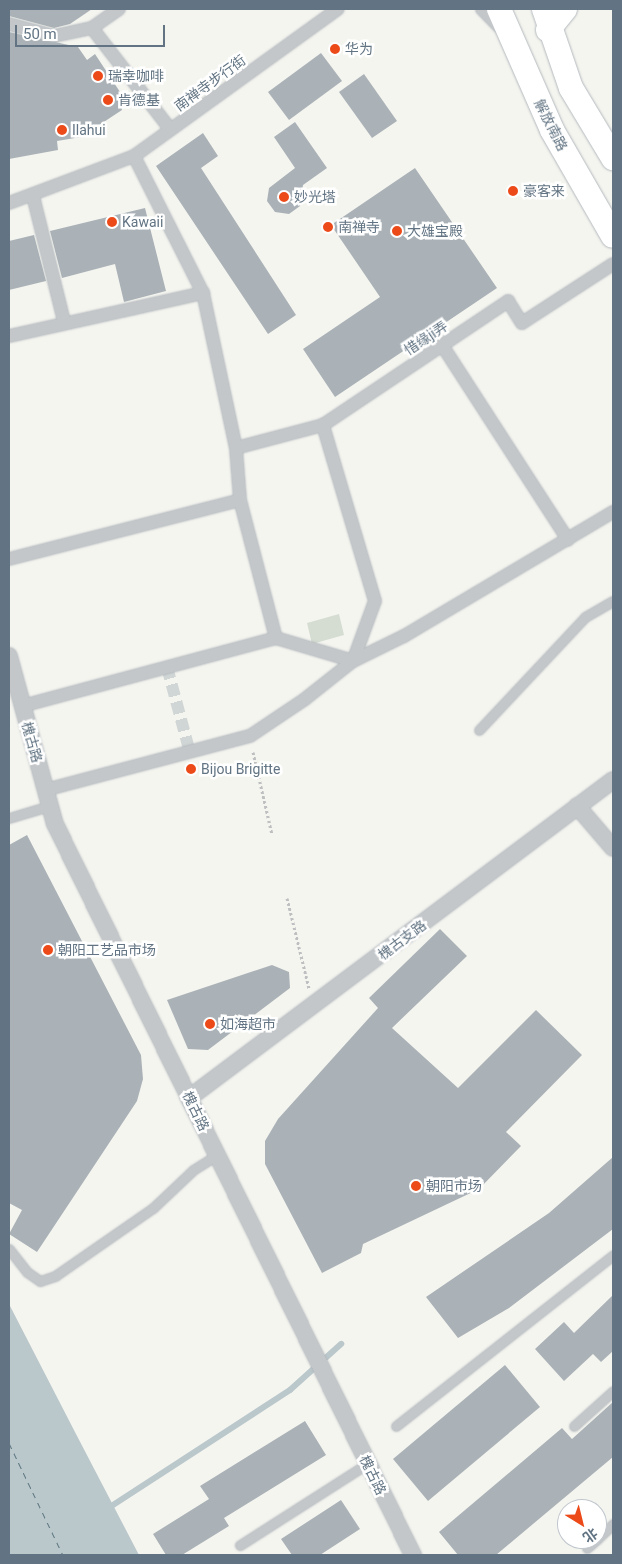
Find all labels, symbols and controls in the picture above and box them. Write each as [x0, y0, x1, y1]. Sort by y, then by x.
scale bar [18, 15, 168, 47]
text: 50 m [23, 25, 57, 43]
place label: 华为 [345, 41, 373, 57]
marker: 华为 [329, 43, 341, 55]
street label: 南禅寺步行街 [171, 52, 249, 114]
place label: 瑞幸咖啡 [108, 68, 164, 84]
marker: 瑞幸咖啡 [92, 70, 104, 82]
place label: 肯德基 [118, 92, 160, 108]
marker: 肯德基 [102, 94, 114, 106]
street label: 解放南路 [531, 96, 571, 154]
place label: Ilahui [72, 122, 106, 138]
marker: Ilahui [56, 124, 68, 136]
place label: 豪客来 [523, 183, 565, 199]
marker: 豪客来 [507, 185, 519, 197]
place label: 妙光塔 [294, 189, 336, 205]
marker: 妙光塔 [278, 191, 290, 203]
place label: Kawaii [122, 214, 163, 230]
marker: Kawaii [106, 216, 118, 228]
place label: 南禅寺 [338, 219, 380, 235]
marker: 南禅寺 [322, 221, 334, 233]
place label: 大雄宝殿 [407, 223, 463, 239]
marker: 大雄宝殿 [391, 225, 403, 237]
street label: 惜缘ji弄 [401, 317, 451, 359]
street label: 槐古路 [18, 719, 46, 765]
place label: Bijou Brigitte [201, 761, 280, 777]
marker: Bijou Brigitte [185, 763, 197, 775]
street label: 槐古支路 [375, 916, 429, 964]
place label: 朝阳工艺品市场 [58, 942, 156, 958]
marker: 朝阳工艺品市场 [42, 944, 54, 956]
place label: 如海超市 [220, 1016, 276, 1032]
marker: 如海超市 [204, 1018, 216, 1030]
street label: 槐古路 [179, 1088, 213, 1134]
place label: 朝阳市场 [426, 1178, 482, 1194]
marker: 朝阳市场 [410, 1180, 422, 1192]
street label: 槐古路 [356, 1452, 390, 1498]
north arrow [557, 1499, 607, 1549]
text: 北 [580, 1525, 601, 1546]

